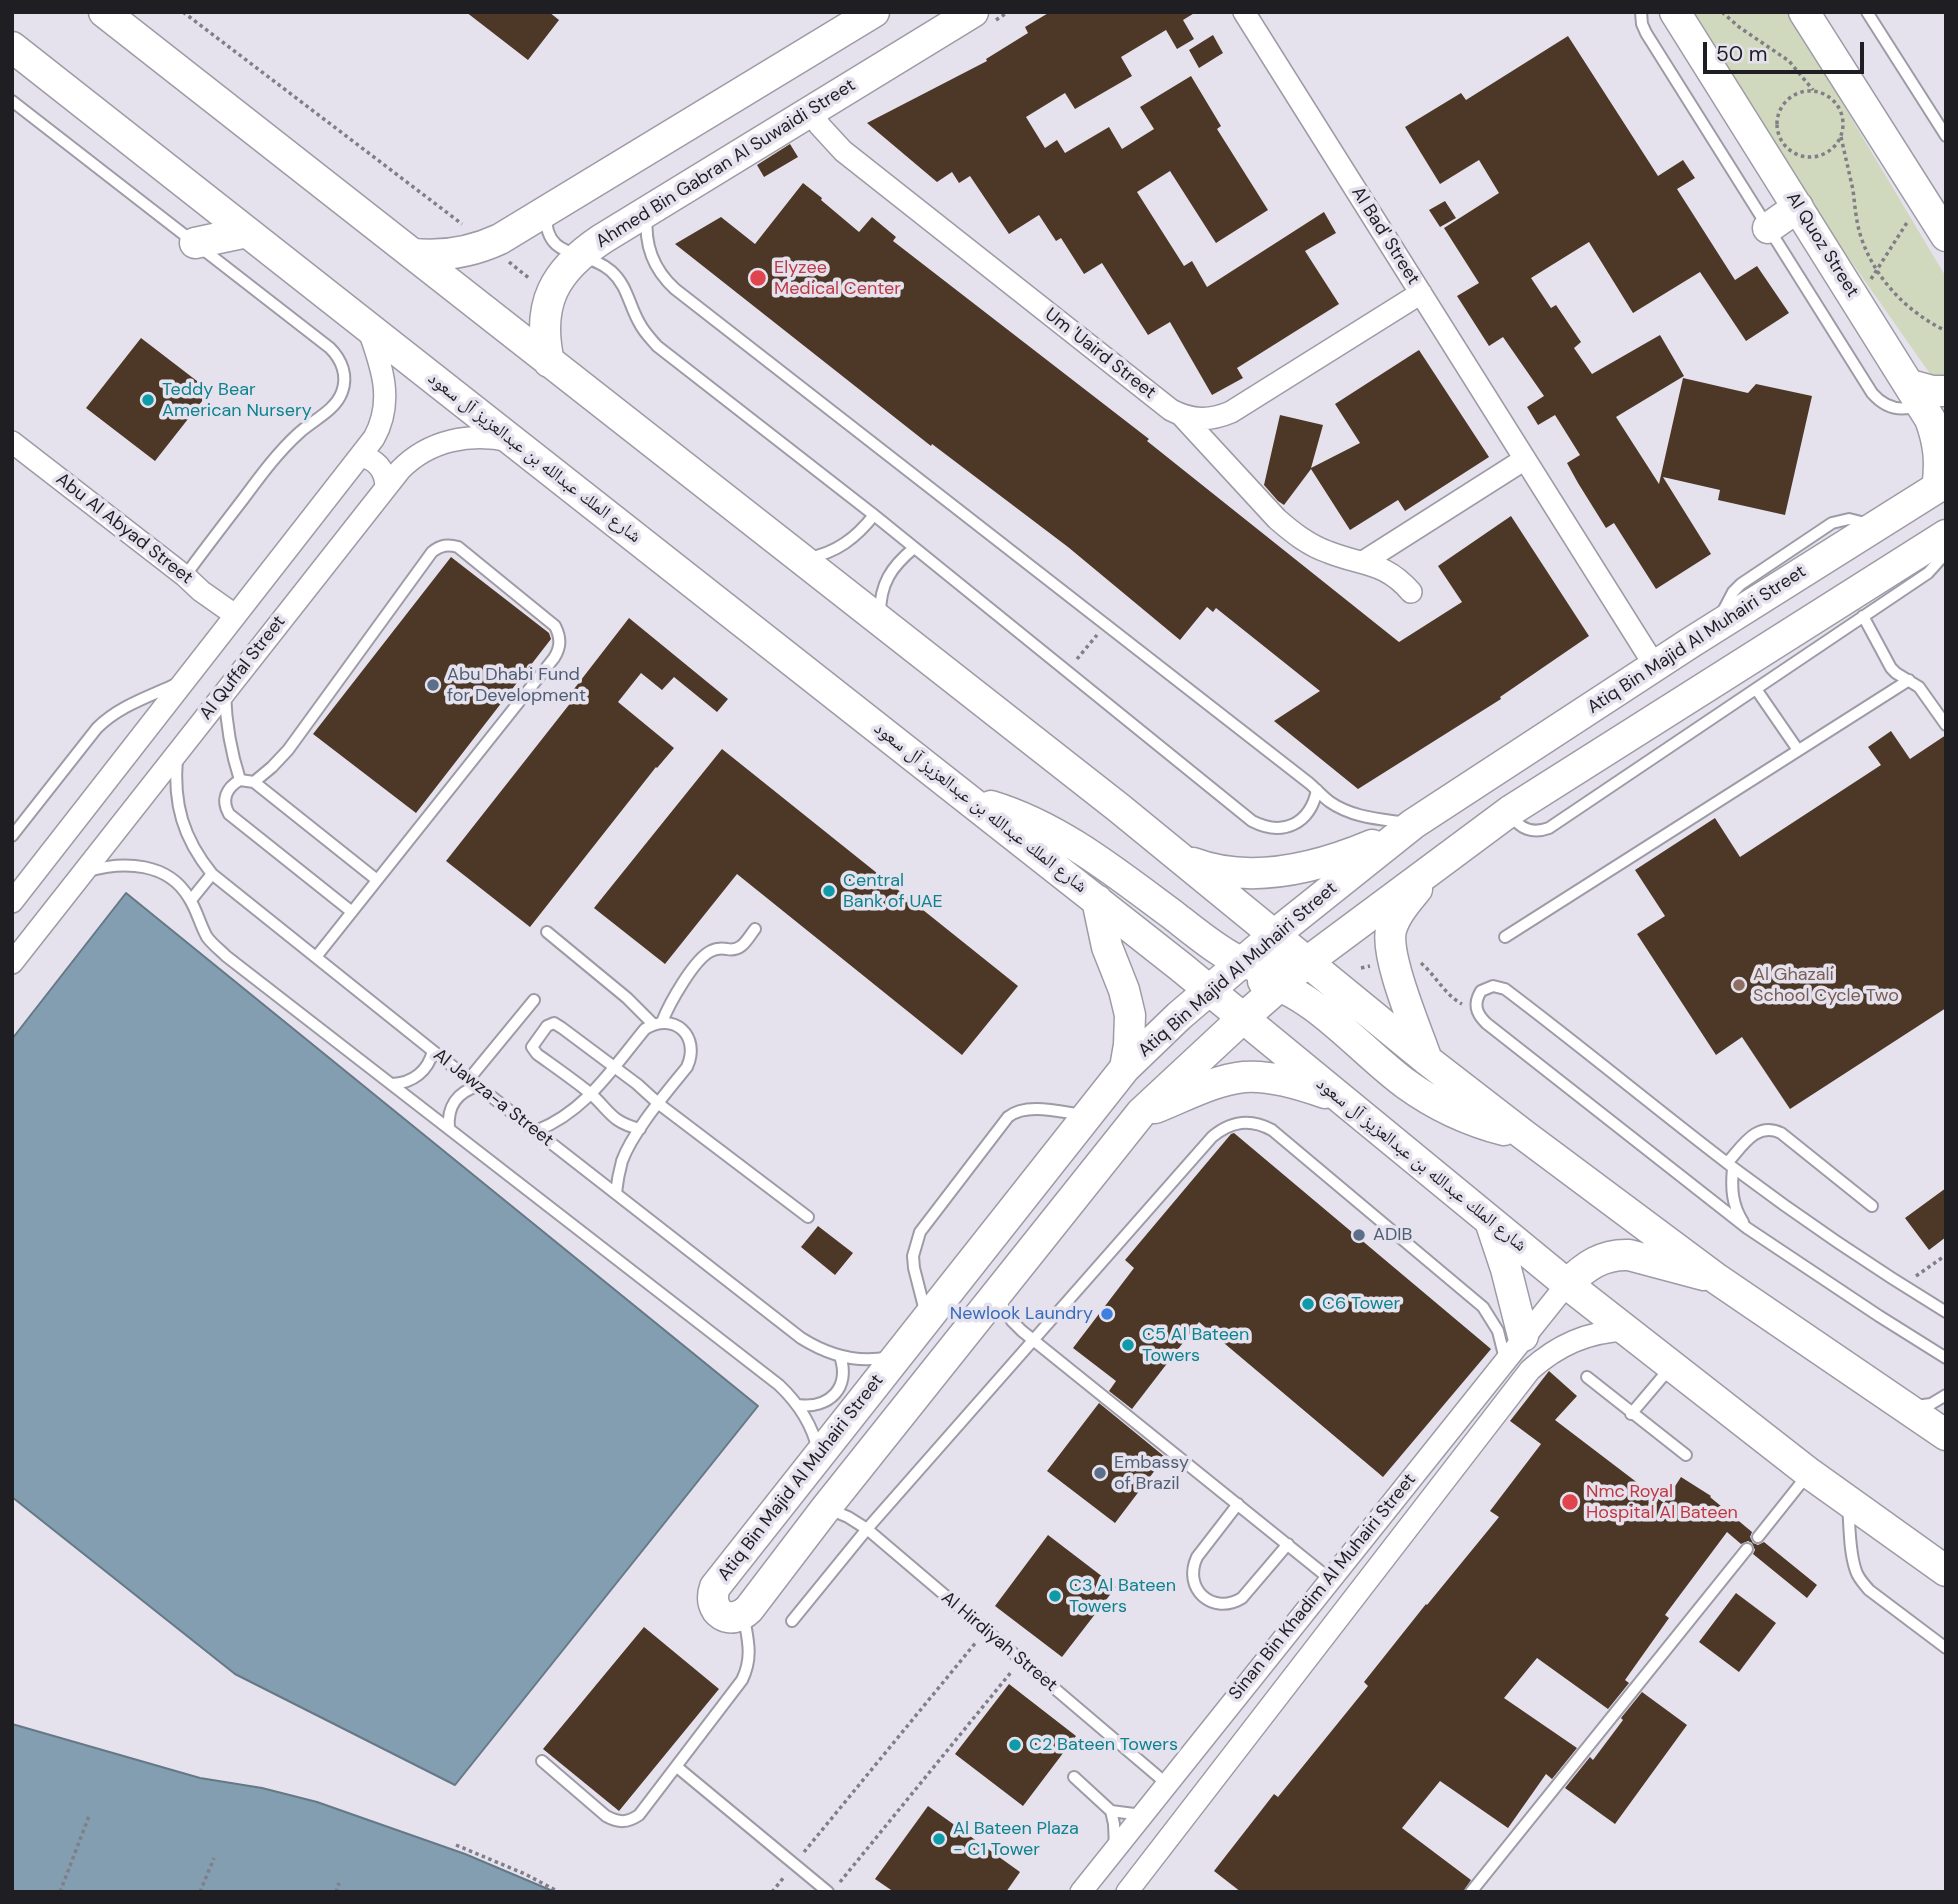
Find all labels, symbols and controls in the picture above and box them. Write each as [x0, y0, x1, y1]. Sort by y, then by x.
scale bar [1706, 28, 1867, 72]
text: 50 m [1716, 40, 1767, 68]
street label: Ahmed Bin Gabran Al Suwaidi Street [592, 75, 860, 253]
street label: Al Bad' Street [1346, 183, 1424, 289]
street label: Al Quoz Street [1781, 189, 1863, 301]
place label: Elyzee Medical Center [774, 257, 901, 300]
marker: Elyzee Medical Center [748, 268, 768, 288]
street label: Um 'Uaird Street [1040, 304, 1160, 404]
street label: شارع الملك عبدالله بن عبدالعزيز آل سعود [423, 368, 645, 548]
place label: Teddy Bear American Nursery [162, 379, 312, 422]
marker: Teddy Bear American Nursery [140, 392, 156, 408]
street label: Abu Al Abyad Street [51, 469, 197, 589]
street label: Atiq Bin Majid Al Muhairi Street [1584, 561, 1810, 719]
street label: Al Quffal Street [196, 612, 290, 724]
place label: Abu Dhabi Fund for Development [447, 664, 586, 706]
marker: Abu Dhabi Fund for Development [425, 677, 441, 693]
street label: شارع الملك عبدالله بن عبدالعزيز آل سعود [869, 718, 1091, 898]
place label: Central Bank of UAE [843, 870, 943, 912]
street label: Atiq Bin Majid Al Muhairi Street [1134, 878, 1342, 1062]
marker: Central Bank of UAE [821, 883, 837, 899]
place label: Al Ghazali School Cycle Two [1753, 964, 1899, 1006]
marker: Al Ghazali School Cycle Two [1731, 977, 1747, 993]
street label: Al Jawza-a Street [429, 1044, 557, 1152]
street label: شارع الملك عبدالله بن عبدالعزيز آل سعود [1311, 1073, 1531, 1257]
place label: ADIB [1373, 1224, 1412, 1246]
marker: ADIB [1351, 1227, 1367, 1243]
place label: C6 Tower [1322, 1293, 1400, 1315]
marker: C6 Tower [1300, 1296, 1316, 1312]
place label: Newlook Laundry [950, 1303, 1093, 1325]
marker: Newlook Laundry [1099, 1306, 1115, 1322]
place label: C5 Al Bateen Towers [1142, 1324, 1249, 1366]
marker: C5 Al Bateen Towers [1120, 1337, 1136, 1353]
street label: Atiq Bin Majid Al Muhairi Street [714, 1370, 888, 1586]
place label: Embassy of Brazil [1114, 1452, 1189, 1494]
marker: Embassy of Brazil [1092, 1465, 1108, 1481]
street label: Sinan Bin Khadim Al Muhairi Street [1225, 1470, 1421, 1704]
place label: Nmc Royal Hospital Al Bateen [1586, 1481, 1738, 1524]
marker: Nmc Royal Hospital Al Bateen [1560, 1492, 1580, 1512]
place label: C3 Al Bateen Towers [1069, 1575, 1176, 1618]
street label: Al Hirdiyah Street [937, 1587, 1061, 1697]
marker: C3 Al Bateen Towers [1047, 1588, 1063, 1604]
place label: C2 Bateen Towers [1029, 1734, 1178, 1756]
marker: C2 Bateen Towers [1007, 1737, 1023, 1753]
place label: Al Bateen Plaza - C1 Tower [953, 1818, 1079, 1860]
marker: Al Bateen Plaza - C1 Tower [931, 1831, 947, 1847]

